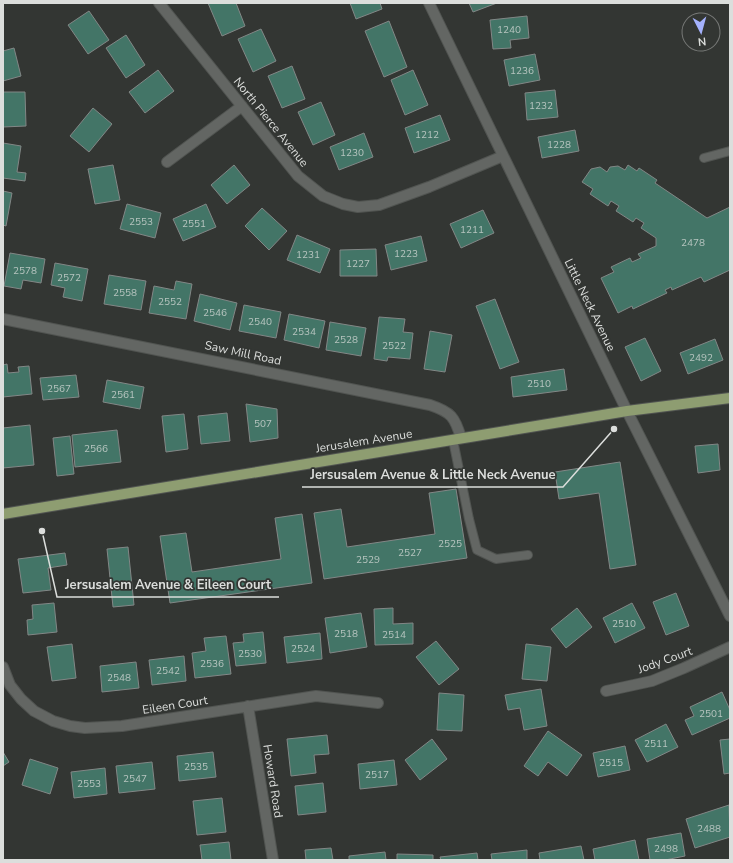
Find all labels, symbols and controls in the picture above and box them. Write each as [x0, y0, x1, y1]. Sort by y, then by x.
north arrow [681, 12, 721, 52]
house number: 1240 [497, 23, 521, 37]
text: N [697, 34, 707, 49]
house number: 1236 [510, 64, 534, 78]
street label: North Pierce Avenue [230, 74, 312, 170]
house number: 1232 [529, 99, 553, 113]
house number: 1212 [415, 128, 439, 142]
house number: 1228 [547, 138, 571, 152]
house number: 1230 [340, 146, 364, 160]
house number: 2553 [129, 215, 153, 229]
house number: 2551 [182, 217, 206, 231]
house number: 1211 [460, 223, 484, 237]
house number: 2478 [681, 236, 705, 250]
house number: 1223 [394, 247, 418, 261]
house number: 1231 [296, 248, 320, 262]
street label: Little Neck Avenue [561, 256, 619, 354]
house number: 1227 [346, 257, 370, 271]
house number: 2578 [13, 264, 37, 278]
house number: 2572 [57, 271, 81, 285]
house number: 2558 [113, 286, 137, 300]
house number: 2552 [158, 295, 182, 309]
house number: 2546 [203, 306, 227, 320]
house number: 2540 [248, 315, 272, 329]
house number: 2534 [292, 325, 316, 339]
house number: 2528 [334, 333, 358, 347]
street label: Saw Mill Road [203, 337, 283, 369]
house number: 2522 [382, 339, 406, 353]
house number: 2492 [689, 351, 713, 365]
house number: 2510 [527, 377, 551, 391]
house number: 2567 [47, 382, 71, 396]
house number: 2561 [111, 388, 135, 402]
house number: 507 [254, 417, 272, 431]
street label: Jerusalem Avenue [314, 425, 413, 457]
house number: 2566 [84, 442, 108, 456]
callout: Jersusalem Avenue & Little Neck Avenue [302, 462, 563, 487]
text: Jersusalem Avenue & Little Neck Avenue [309, 466, 556, 484]
house number: 2525 [438, 537, 462, 551]
house number: 2527 [398, 546, 422, 560]
house number: 2529 [356, 553, 380, 567]
callout: Jersusalem Avenue & Eileen Court [57, 572, 279, 597]
text: Jersusalem Avenue & Eileen Court [64, 576, 272, 594]
house number: 2510 [612, 617, 636, 631]
house number: 2518 [334, 627, 358, 641]
house number: 2514 [382, 628, 406, 642]
house number: 2524 [291, 642, 315, 656]
street label: Jody Court [635, 643, 695, 678]
house number: 2530 [238, 647, 262, 661]
house number: 2536 [200, 657, 224, 671]
house number: 2542 [156, 664, 180, 678]
house number: 2548 [107, 671, 131, 685]
street label: Eileen Court [141, 692, 210, 718]
house number: 2501 [699, 707, 723, 721]
house number: 2511 [644, 737, 668, 751]
street label: Howard Road [259, 743, 287, 819]
house number: 2515 [599, 756, 623, 770]
house number: 2535 [184, 760, 208, 774]
house number: 2517 [365, 768, 389, 782]
house number: 2547 [123, 772, 147, 786]
house number: 2553 [77, 777, 101, 791]
house number: 2488 [697, 822, 721, 836]
house number: 2498 [654, 842, 678, 856]

